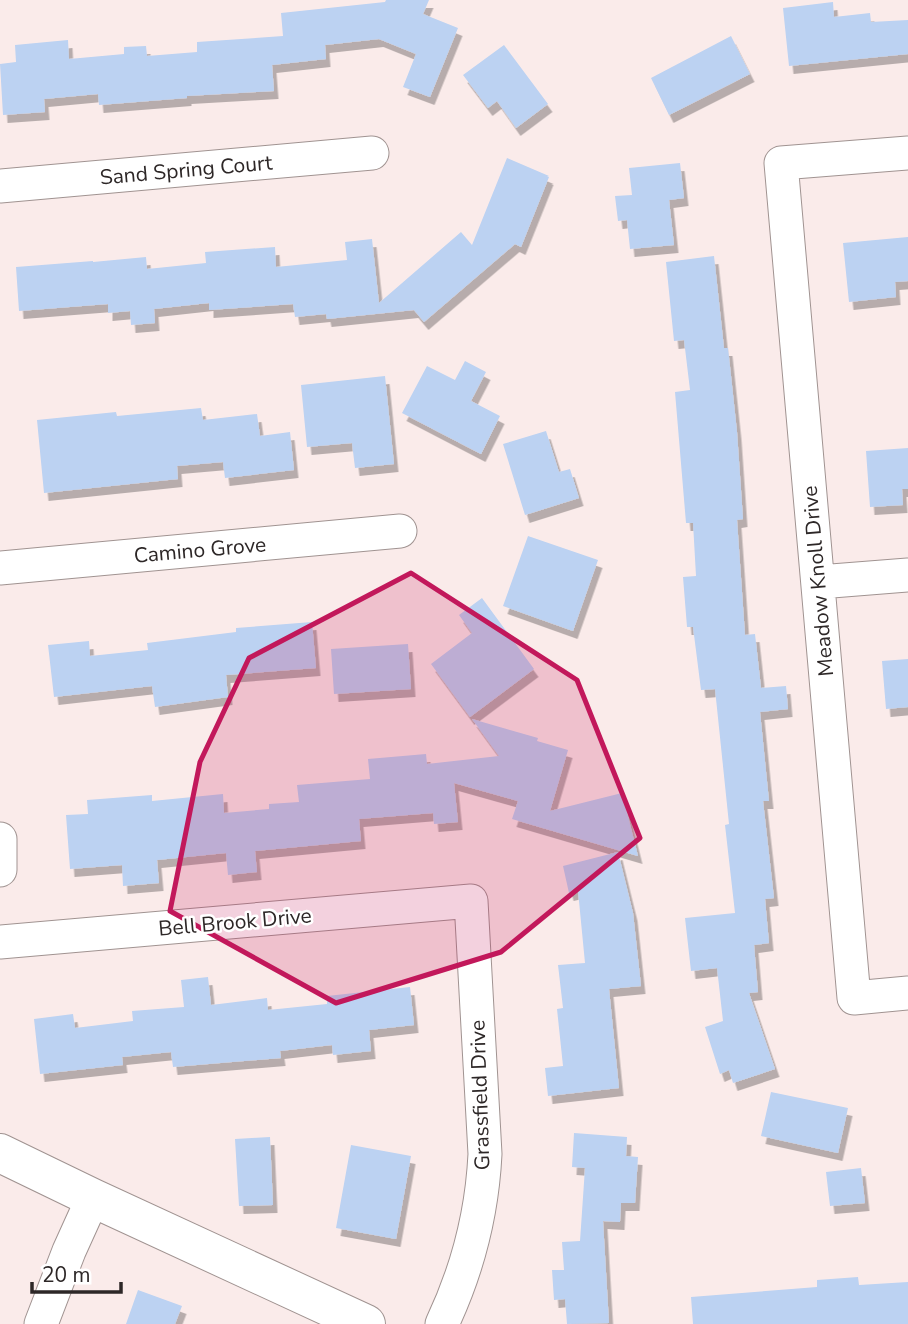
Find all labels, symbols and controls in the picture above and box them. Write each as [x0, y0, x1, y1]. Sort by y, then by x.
street label: Sand Spring Court [99, 148, 274, 191]
street label: Meadow Knoll Drive [796, 484, 840, 678]
street label: Camino Grove [133, 530, 267, 570]
street label: Bell Brook Drive [157, 901, 313, 943]
street label: Grassfield Drive [463, 1019, 497, 1171]
scale bar [32, 1250, 121, 1294]
text: 20 m [42, 1261, 91, 1289]

